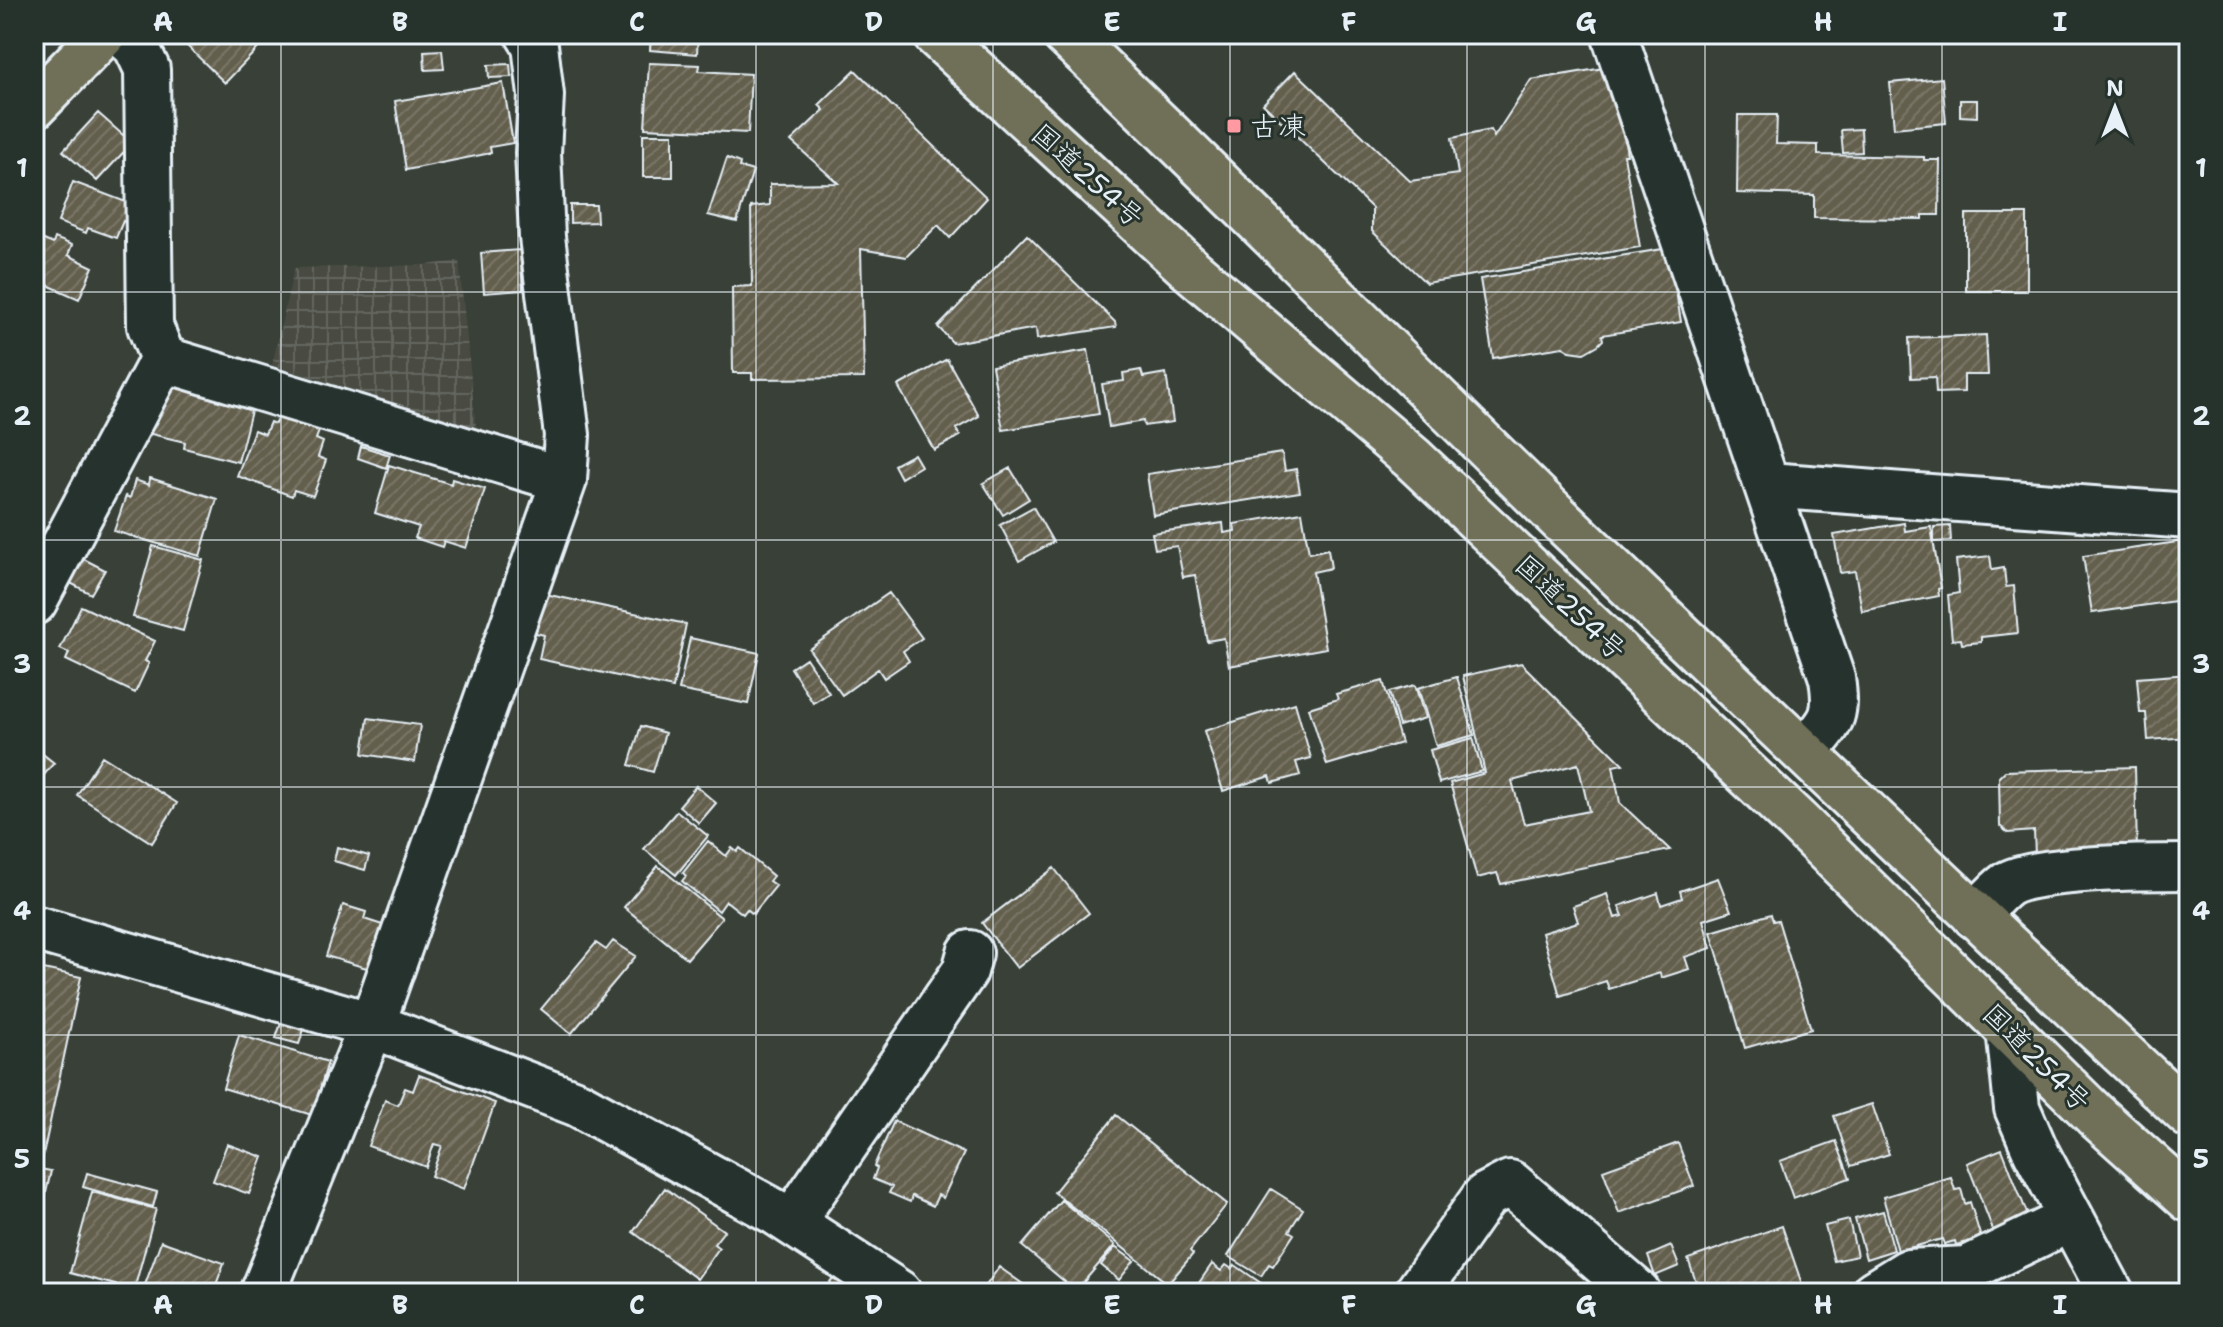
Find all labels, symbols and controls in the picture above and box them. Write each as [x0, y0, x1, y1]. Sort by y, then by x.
text: A [153, 4, 173, 39]
text: B [392, 4, 408, 39]
text: C [629, 4, 645, 39]
text: D [865, 4, 883, 39]
text: E [1103, 4, 1121, 39]
text: F [1341, 4, 1357, 39]
text: G [1576, 4, 1597, 39]
text: H [1814, 4, 1832, 39]
text: I [2053, 4, 2067, 39]
north arrow [2075, 68, 2155, 148]
text: N [2106, 74, 2124, 103]
place label: 古凍 [1250, 107, 1306, 145]
street label: 国道254号 [1024, 114, 1152, 236]
marker: 古凍 [1225, 117, 1243, 135]
text: 1 [16, 150, 28, 185]
text: 1 [2195, 150, 2207, 185]
text: 2 [13, 398, 31, 433]
text: 2 [2192, 398, 2210, 433]
street label: 国道254号 [1507, 546, 1635, 668]
text: 3 [13, 646, 31, 681]
text: 3 [2192, 646, 2210, 681]
text: 4 [13, 893, 31, 928]
text: 4 [2192, 893, 2210, 928]
street label: 国道254号 [1974, 994, 2100, 1120]
text: 5 [14, 1141, 30, 1176]
text: 5 [2193, 1141, 2209, 1176]
text: A [153, 1287, 173, 1322]
text: B [392, 1287, 408, 1322]
text: C [629, 1287, 645, 1322]
text: D [865, 1287, 883, 1322]
text: E [1103, 1287, 1121, 1322]
text: F [1341, 1287, 1357, 1322]
text: G [1576, 1287, 1597, 1322]
text: H [1814, 1287, 1832, 1322]
text: I [2053, 1287, 2067, 1322]

